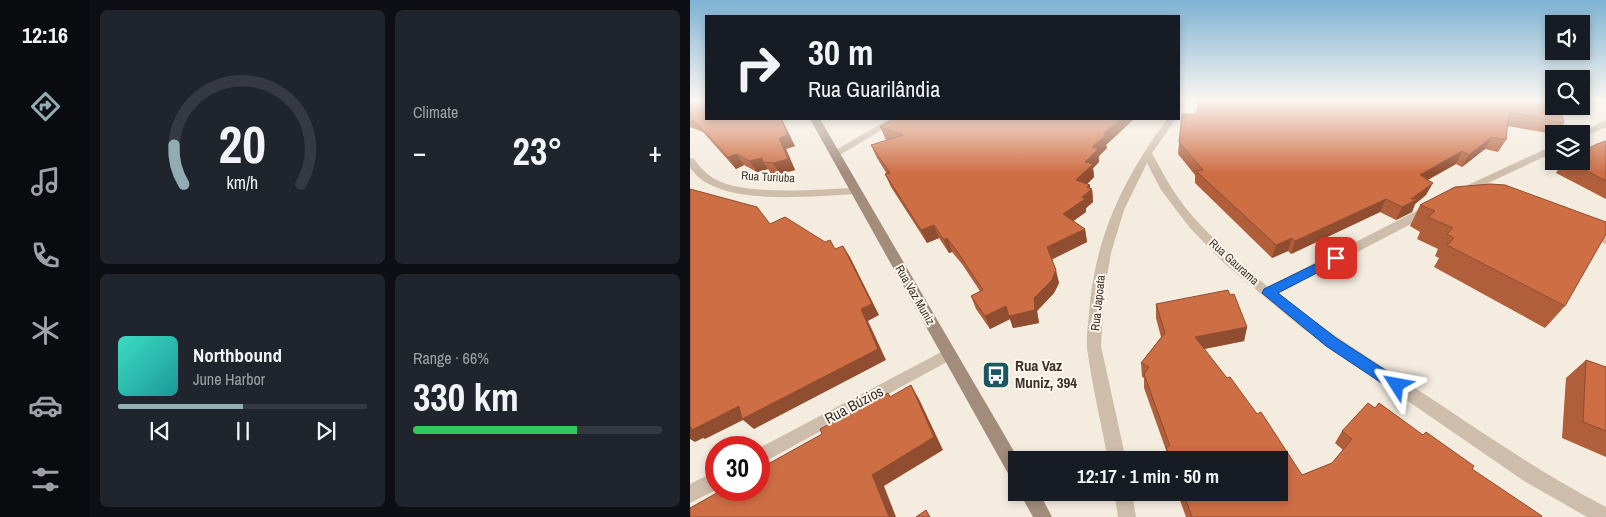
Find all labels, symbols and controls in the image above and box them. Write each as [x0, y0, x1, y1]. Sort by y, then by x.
map controls [1545, 15, 1590, 170]
button: sound [1545, 15, 1590, 60]
text: 12:16 [22, 20, 68, 50]
text: 30 m [808, 29, 873, 76]
icon: right [725, 35, 790, 100]
button: search [1545, 70, 1590, 115]
text: Rua Guarilândia [808, 74, 940, 104]
icon: directions [28, 89, 63, 124]
text: Climate [413, 101, 458, 123]
text: 20 [219, 109, 266, 179]
button: layers [1545, 125, 1590, 170]
text: 23° [513, 126, 562, 177]
text: − [413, 133, 426, 171]
text: + [649, 133, 662, 171]
icon: music [28, 164, 63, 199]
street label: Rua Turiuba [741, 168, 796, 186]
text: km/h [227, 171, 258, 195]
street label: Rua Gaurama [1206, 235, 1263, 289]
pin [1315, 237, 1357, 279]
icon: phone [28, 238, 63, 273]
icon: arrive [1322, 244, 1350, 272]
street label: Rua Vaz Muniz [891, 262, 939, 328]
street label: Rua Japoata [1087, 274, 1109, 332]
icon: climate [28, 313, 63, 348]
text: Northbound [193, 342, 282, 368]
text: Range · 66% [413, 347, 489, 369]
place label: Rua Vaz Muniz, 394 [1015, 355, 1077, 393]
position arrow [1370, 358, 1422, 410]
bus stop icon: Rua Vaz Muniz, 394 [981, 360, 1011, 390]
text: June Harbor [193, 368, 265, 390]
text: 330 km [413, 372, 519, 423]
street label: Rua Búzios [821, 380, 887, 429]
icon: car [28, 388, 63, 423]
icon: previous [146, 417, 174, 445]
icon: pause [229, 417, 257, 445]
icon: next [312, 417, 340, 445]
speed limit sign: 30 [705, 436, 770, 501]
icon: filters [28, 462, 63, 497]
text: 12:17 · 1 min · 50 m [1077, 463, 1219, 489]

